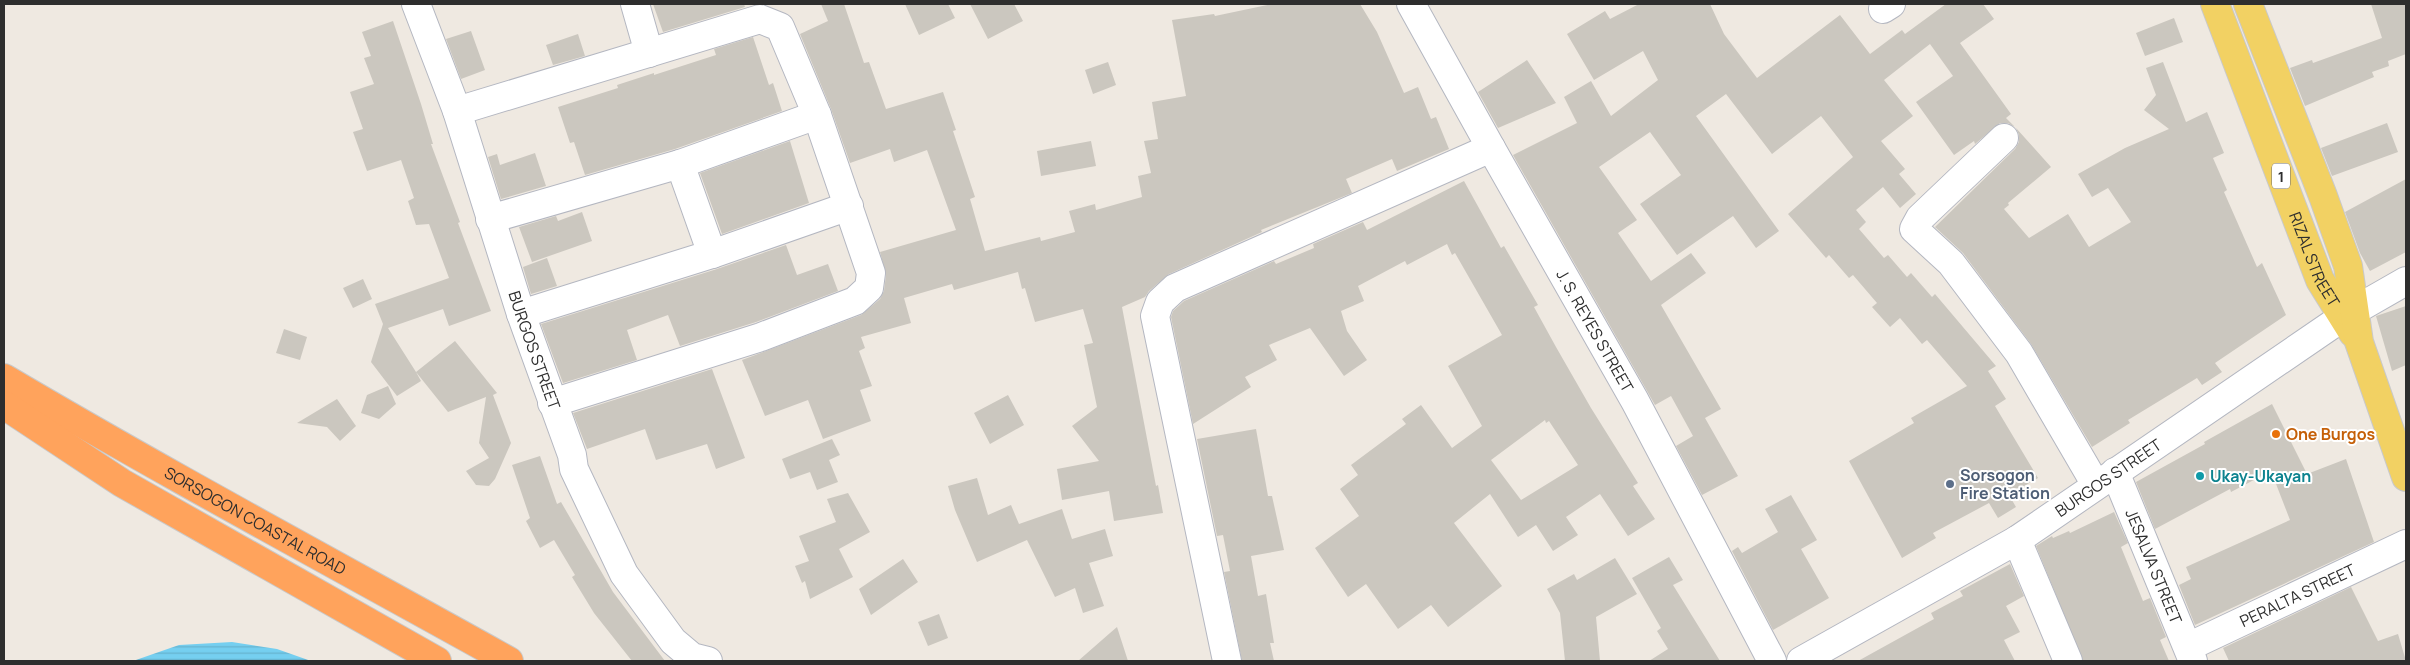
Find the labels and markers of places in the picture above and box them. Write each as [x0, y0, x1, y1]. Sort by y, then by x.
place label: One Burgos [2286, 423, 2375, 445]
marker: One Burgos [2270, 428, 2282, 440]
place label: Sorsogon Fire Station [1960, 464, 2050, 504]
place label: Ukay-Ukayan [2210, 465, 2311, 487]
marker: Ukay-Ukayan [2194, 470, 2206, 482]
marker: Sorsogon Fire Station [1944, 478, 1956, 490]

